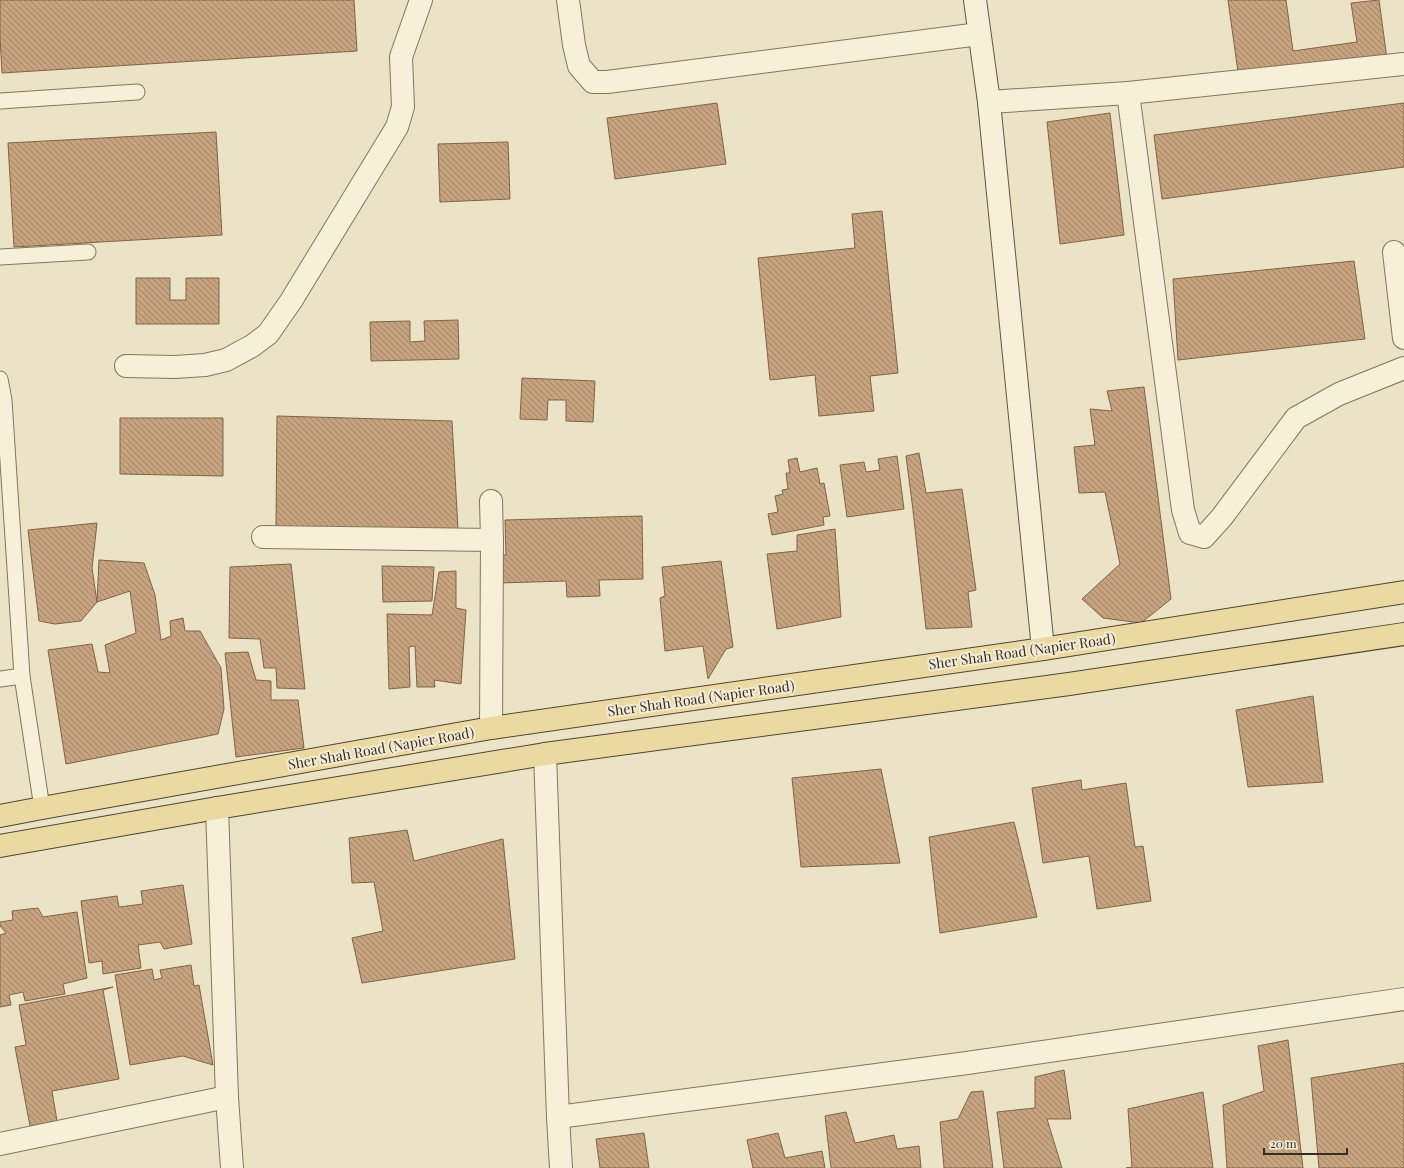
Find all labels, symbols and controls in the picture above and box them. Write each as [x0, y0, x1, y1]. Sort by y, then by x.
street label: Sher Shah Road (Napier Road) [927, 628, 1117, 674]
street label: Sher Shah Road (Napier Road) [606, 675, 796, 721]
street label: Sher Shah Road (Napier Road) [286, 722, 476, 774]
scale bar [1264, 1130, 1347, 1156]
text: 20 m [1270, 1135, 1297, 1151]

